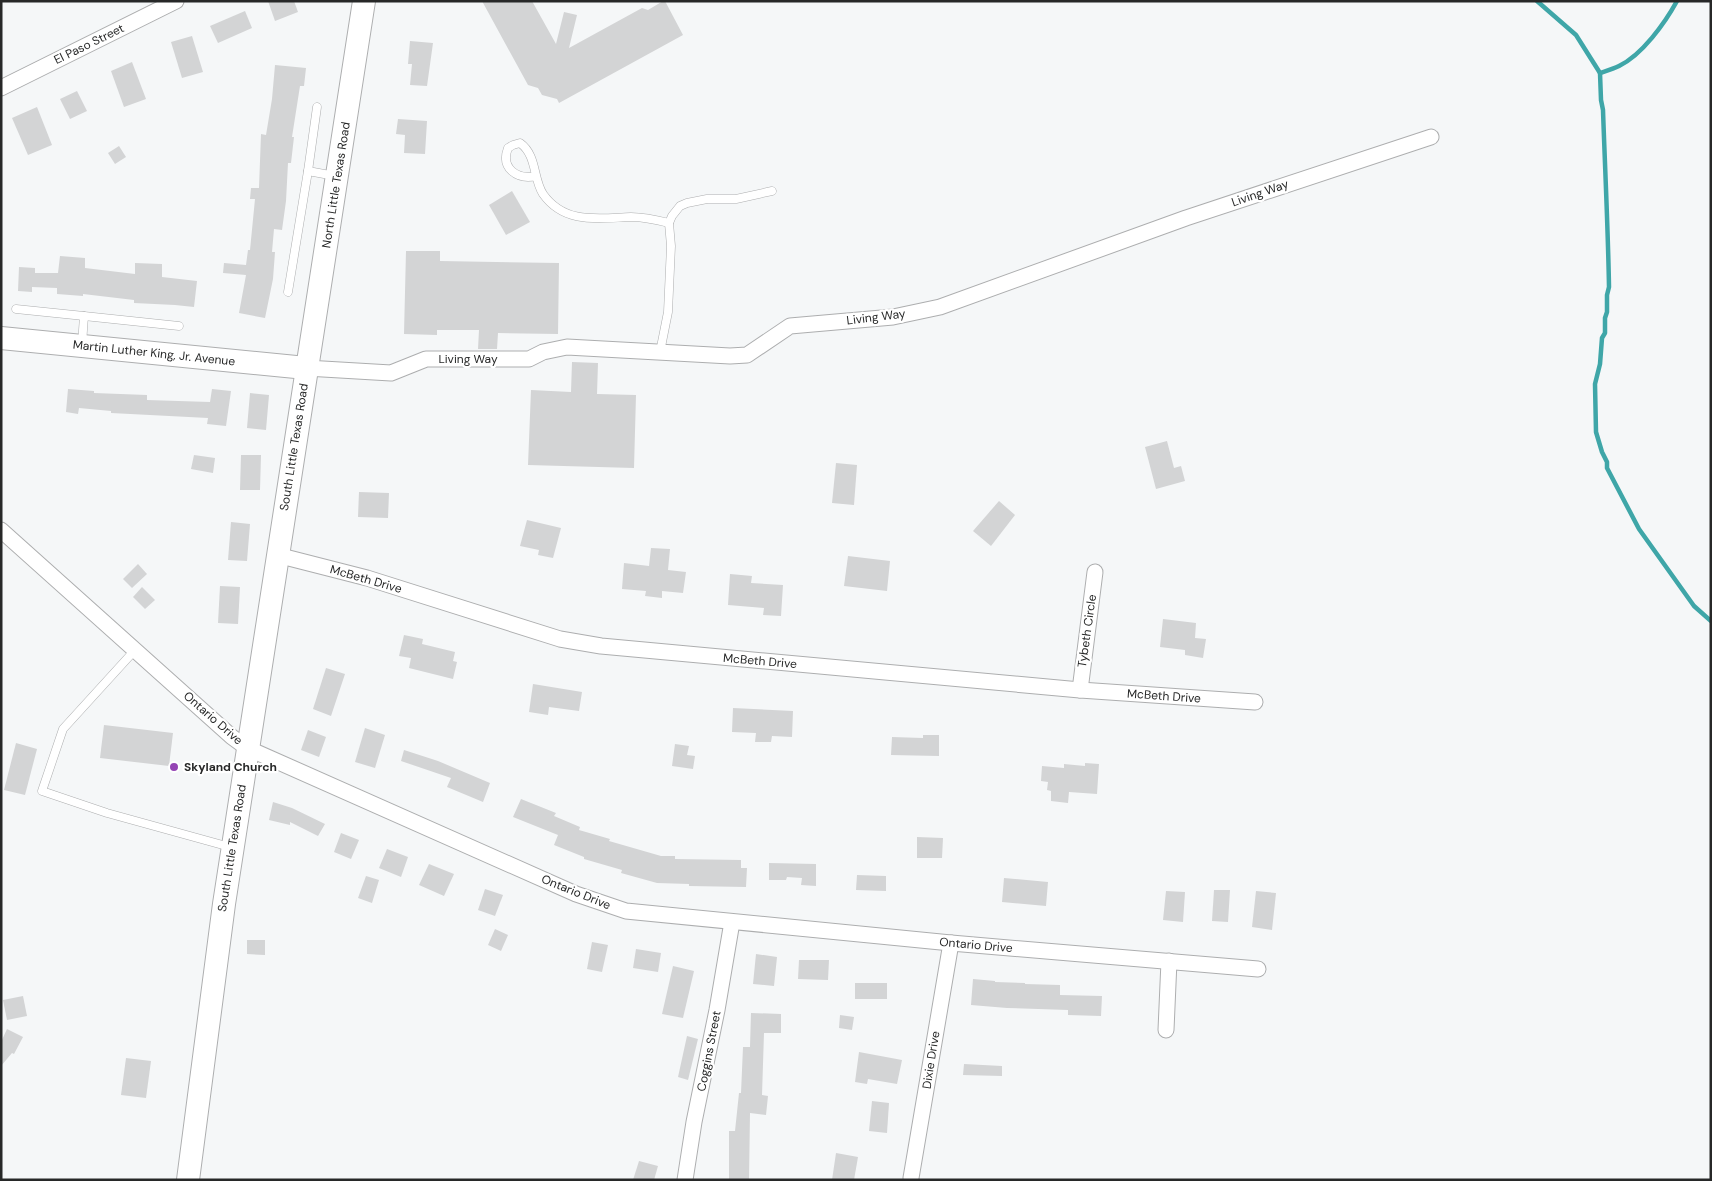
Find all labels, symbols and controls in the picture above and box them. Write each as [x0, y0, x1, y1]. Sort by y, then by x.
street label: El Paso Street [51, 20, 127, 68]
street label: North Little Texas Road [318, 121, 354, 249]
street label: Living Way [1229, 176, 1291, 210]
street label: Living Way [846, 305, 907, 329]
street label: Martin Luther King, Jr. Avenue [72, 337, 236, 370]
street label: Living Way [438, 351, 498, 367]
street label: South Little Texas Road [276, 382, 312, 512]
street label: McBeth Drive [328, 561, 404, 597]
street label: Tybeth Circle [1074, 593, 1100, 669]
street label: McBeth Drive [722, 650, 798, 672]
street label: McBeth Drive [1127, 685, 1202, 707]
street label: Ontario Drive [180, 688, 246, 748]
place label: Skyland Church [184, 759, 277, 775]
marker: Skyland Church [168, 761, 180, 773]
street label: South Little Texas Road [214, 783, 250, 913]
street label: Ontario Drive [539, 871, 613, 913]
street label: Ontario Drive [939, 934, 1013, 956]
street label: Coggins Street [693, 1009, 725, 1093]
street label: Dixie Drive [919, 1030, 943, 1090]

